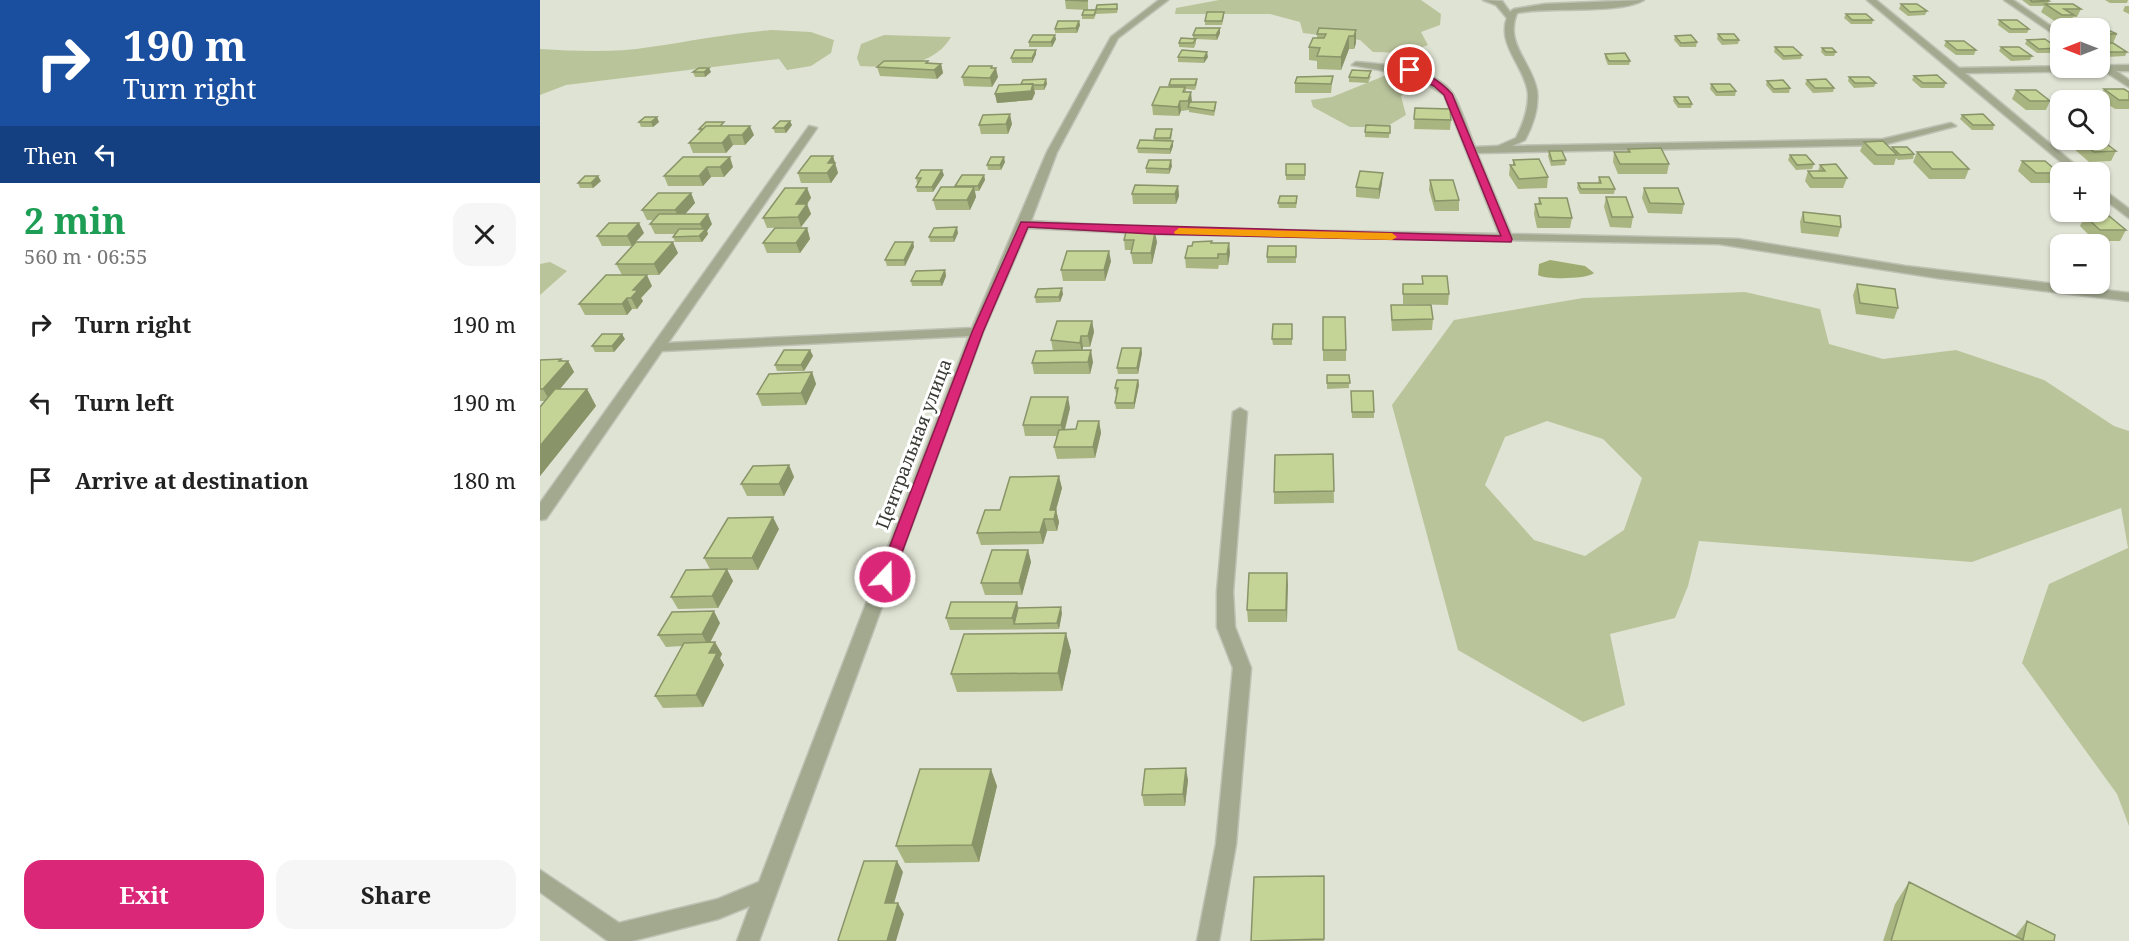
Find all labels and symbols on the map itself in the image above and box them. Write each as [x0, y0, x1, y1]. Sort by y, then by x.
north arrow [2050, 18, 2110, 78]
pin [1384, 44, 1435, 95]
street label: Центральная улица [869, 355, 957, 532]
position arrow [853, 545, 917, 609]

